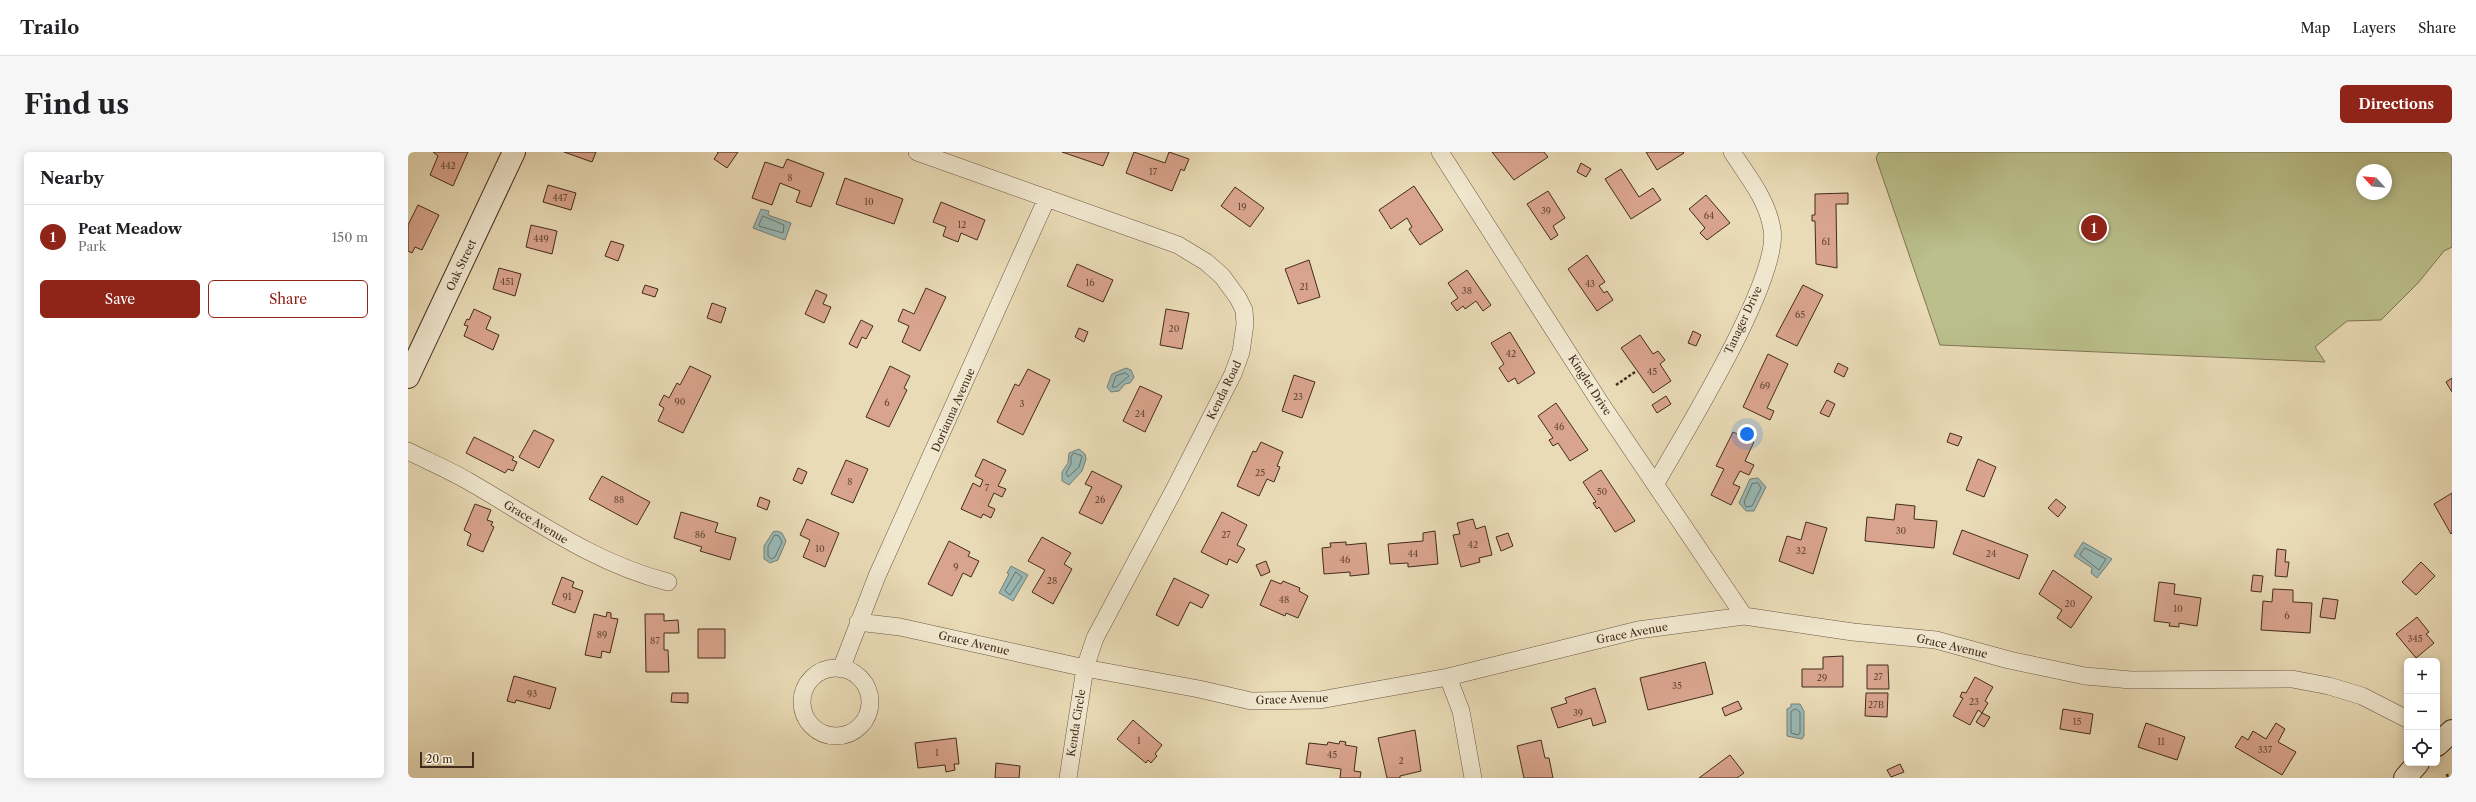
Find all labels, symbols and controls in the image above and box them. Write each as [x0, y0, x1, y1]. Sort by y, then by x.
text: Trailo [20, 16, 79, 39]
text: Map [2300, 19, 2330, 37]
text: Layers [2352, 19, 2396, 37]
text: Share [2418, 19, 2456, 37]
button: Directions [2340, 85, 2452, 123]
text: Find us [24, 87, 129, 121]
house number: 442 [440, 160, 456, 171]
north arrow [2356, 164, 2392, 200]
house number: 17 [1149, 166, 1158, 177]
text: Nearby [40, 168, 104, 188]
house number: 8 [787, 172, 793, 183]
house number: 447 [553, 192, 568, 203]
house number: 10 [864, 196, 874, 207]
house number: 19 [1237, 201, 1247, 212]
house number: 39 [1541, 205, 1551, 216]
house number: 64 [1704, 210, 1714, 221]
pin: 1 [2081, 213, 2107, 243]
text: Peat Meadow [78, 219, 182, 238]
house number: 12 [958, 219, 966, 230]
text: 1 [50, 229, 56, 245]
text: 150 m [332, 229, 368, 245]
house number: 449 [533, 233, 549, 244]
house number: 61 [1821, 236, 1831, 247]
street label: Oak Street [443, 237, 479, 293]
text: Park [78, 238, 106, 254]
house number: 451 [500, 276, 514, 287]
house number: 16 [1085, 277, 1095, 288]
house number: 43 [1585, 278, 1595, 289]
button: Save [40, 280, 200, 318]
button: Share [208, 280, 368, 318]
house number: 21 [1300, 281, 1309, 292]
street label: Tanager Drive [1721, 284, 1765, 356]
house number: 38 [1462, 285, 1472, 296]
house number: 65 [1795, 309, 1805, 320]
house number: 20 [1169, 323, 1180, 334]
house number: 42 [1506, 348, 1516, 359]
street label: Kinglet Drive [1565, 352, 1615, 418]
street label: Kenda Road [1204, 358, 1244, 422]
street label: Dorianna Avenue [928, 366, 978, 454]
house number: 45 [1647, 366, 1657, 377]
house number: 69 [1760, 380, 1770, 391]
house number: 23 [1293, 391, 1303, 402]
house number: 90 [675, 396, 686, 407]
house number: 6 [884, 397, 890, 408]
house number: 3 [1020, 398, 1025, 409]
house number: 24 [1135, 408, 1145, 419]
house number: 46 [1554, 421, 1564, 432]
your location [1737, 424, 1757, 444]
house number: 25 [1255, 467, 1265, 478]
house number: 8 [847, 476, 853, 487]
house number: 7 [985, 482, 990, 493]
house number: 50 [1597, 486, 1608, 497]
house number: 88 [614, 494, 624, 505]
house number: 26 [1095, 494, 1105, 505]
street label: Grace Avenue [501, 497, 571, 547]
house number: 30 [1896, 525, 1907, 536]
house number: 86 [695, 529, 705, 540]
house number: 27 [1221, 529, 1231, 540]
house number: 42 [1468, 539, 1478, 550]
house number: 10 [815, 543, 825, 554]
house number: 32 [1796, 545, 1806, 556]
house number: 44 [1408, 548, 1418, 559]
house number: 24 [1986, 548, 1996, 559]
house number: 46 [1340, 554, 1350, 565]
house number: 9 [953, 561, 959, 572]
house number: 28 [1047, 575, 1057, 586]
house number: 91 [562, 591, 572, 602]
house number: 48 [1279, 594, 1289, 605]
house number: 20 [2065, 598, 2076, 609]
house number: 10 [2173, 603, 2183, 614]
house number: 6 [2284, 610, 2290, 621]
street label: Grace Avenue [1595, 619, 1669, 647]
street label: Grace Avenue [937, 628, 1011, 658]
house number: 89 [597, 629, 607, 640]
street label: Grace Avenue [1915, 631, 1989, 661]
house number: 345 [2407, 633, 2423, 644]
house number: 87 [650, 635, 660, 646]
map controls [2404, 658, 2440, 766]
button: + [2404, 658, 2440, 694]
house number: 27 [1873, 671, 1883, 682]
house number: 29 [1817, 672, 1827, 683]
house number: 35 [1672, 680, 1682, 691]
house number: 93 [527, 688, 537, 699]
street label: Kenda Circle [1064, 688, 1088, 758]
street label: Grace Avenue [1255, 691, 1329, 707]
button: − [2404, 694, 2440, 730]
house number: 23 [1969, 696, 1979, 707]
house number: 27B [1868, 699, 1884, 710]
house number: 39 [1573, 707, 1583, 718]
house number: 15 [2073, 716, 2081, 727]
button: locate [2404, 730, 2440, 766]
house number: 1 [1137, 735, 1141, 746]
house number: 11 [2157, 736, 2165, 747]
house number: 337 [2258, 744, 2273, 755]
house number: 1 [935, 747, 939, 758]
house number: 45 [1327, 749, 1337, 760]
scale bar [420, 750, 474, 769]
text: 20 m [426, 752, 452, 766]
house number: 2 [1398, 755, 1404, 766]

